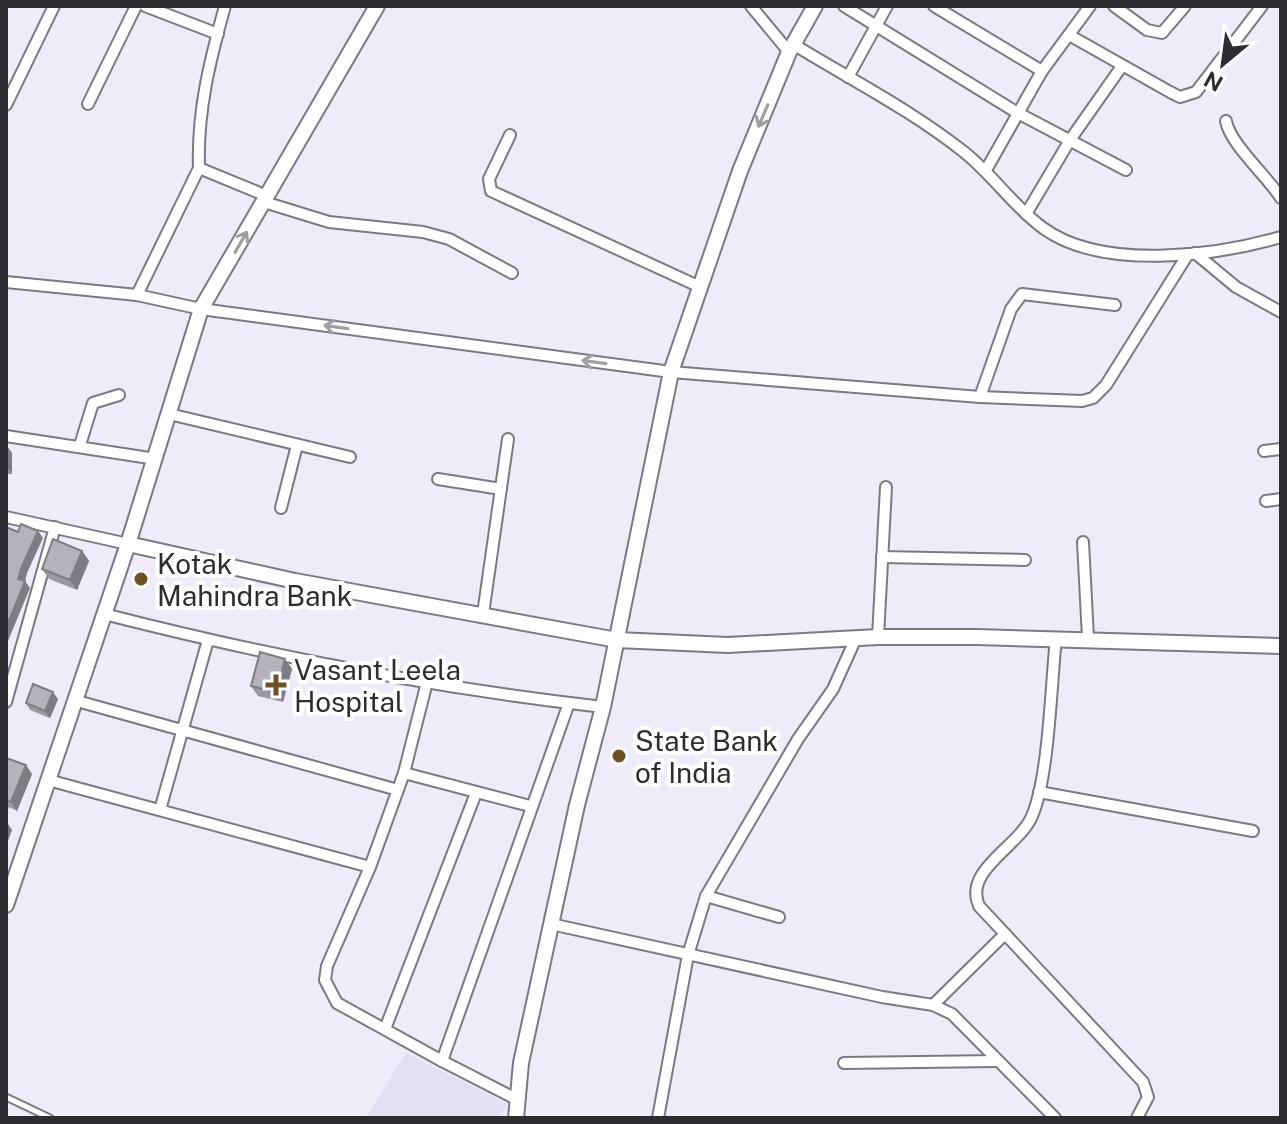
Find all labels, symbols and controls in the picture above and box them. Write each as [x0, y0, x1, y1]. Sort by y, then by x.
north arrow [1183, 24, 1263, 104]
text: N [1199, 66, 1227, 97]
one-way arrow [754, 103, 769, 128]
one-way arrow [234, 230, 249, 254]
one-way arrow [324, 319, 350, 334]
one-way arrow [582, 354, 607, 369]
place label: Kotak Mahindra Bank [157, 547, 352, 612]
marker: Kotak Mahindra Bank [132, 570, 150, 588]
place label: Vasant Leela Hospital [294, 653, 461, 718]
marker: Vasant Leela Hospital [265, 674, 287, 696]
place label: State Bank of India [635, 724, 778, 789]
marker: State Bank of India [610, 747, 628, 765]

